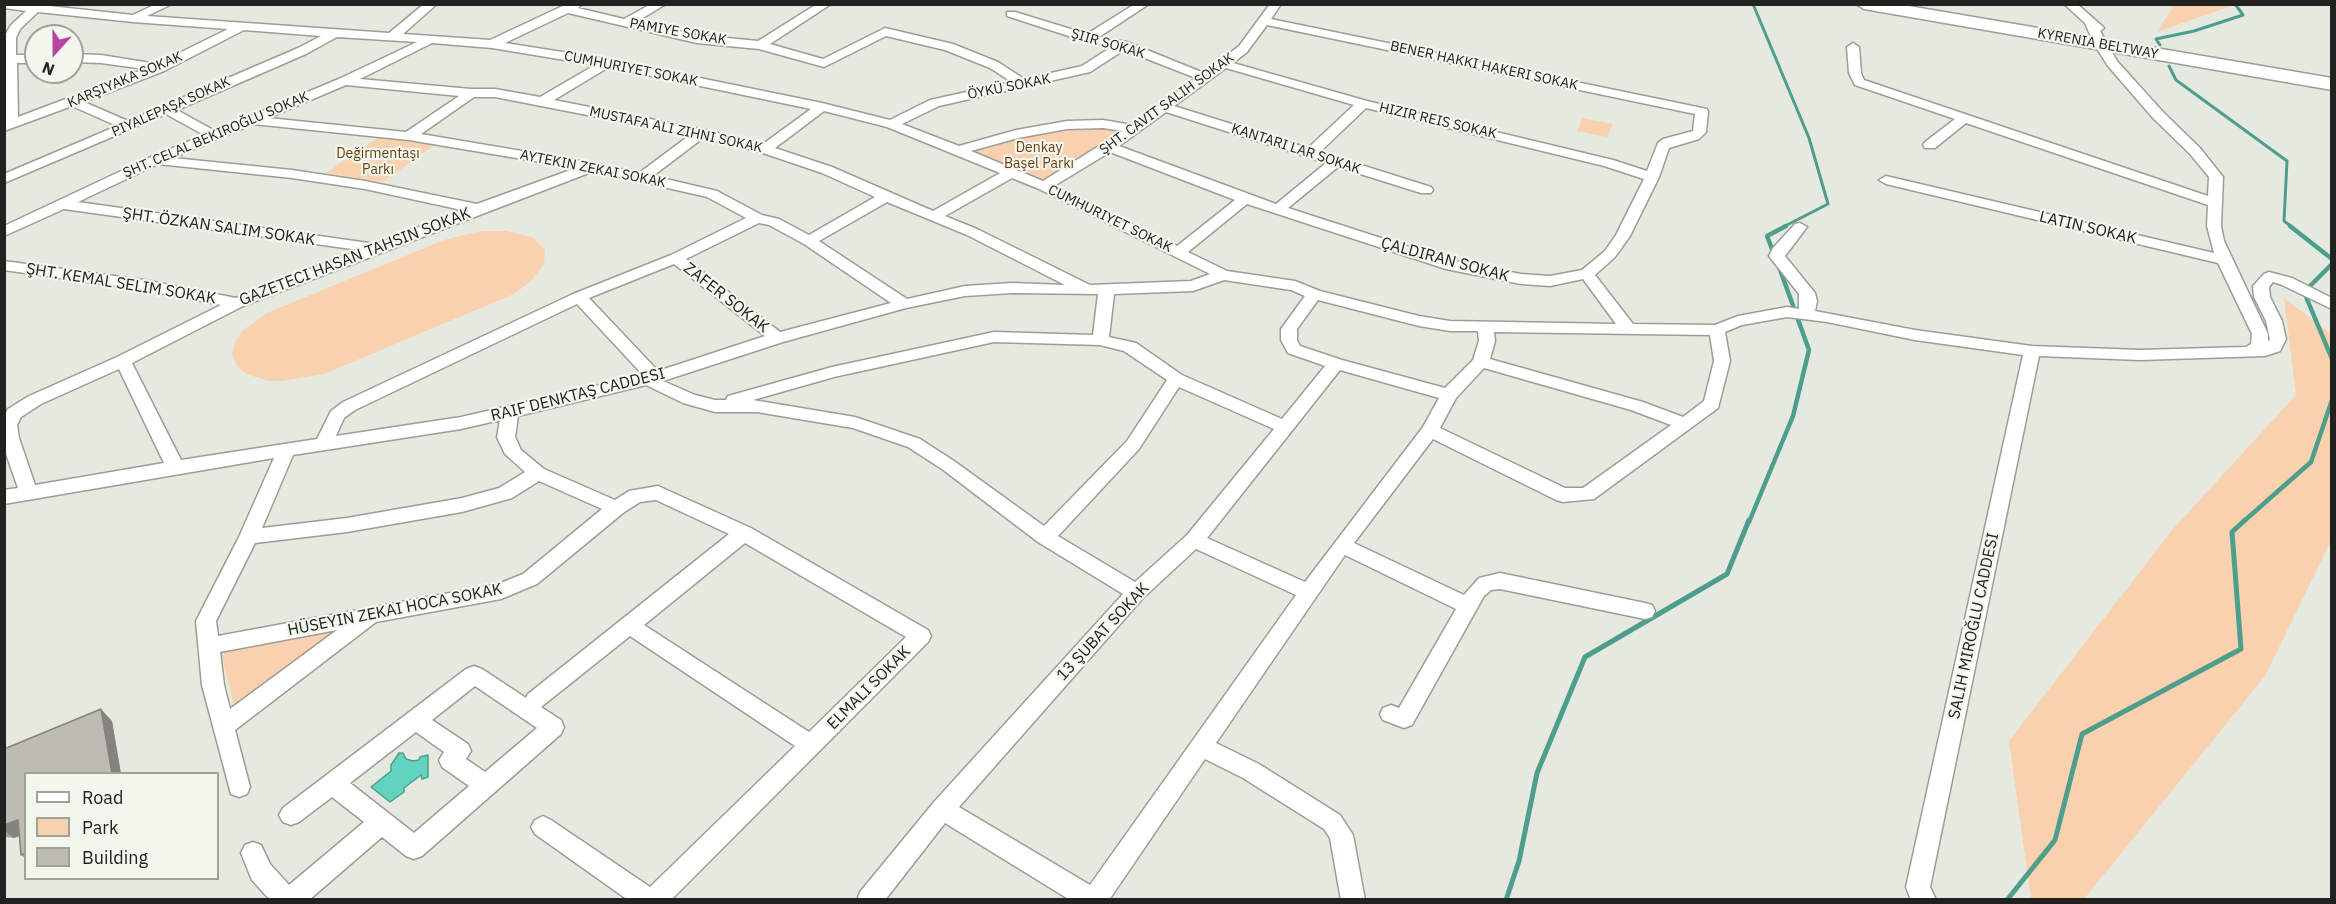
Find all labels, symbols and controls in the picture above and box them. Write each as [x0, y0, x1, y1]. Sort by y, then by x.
street label: PAMIYE SOKAK [628, 15, 728, 49]
north arrow [24, 24, 84, 84]
street label: ŞIIR SOKAK [1069, 25, 1147, 63]
street label: KYRENIA BELTWAY [2036, 25, 2160, 63]
street label: BENER HAKKI HAKERI SOKAK [1388, 38, 1580, 94]
street label: KARŞIYAKA SOKAK [65, 48, 185, 112]
street label: CUMHURIYET SOKAK [563, 48, 699, 90]
street label: ŞHT. CAVIT SALIH SOKAK [1096, 50, 1238, 158]
text: N [39, 58, 57, 80]
street label: ÖYKÜ SOKAK [966, 71, 1052, 103]
street label: PIYALEPAŞA SOKAK [109, 73, 233, 141]
street label: ŞHT. CELAL BEKIROĞLU SOKAK [121, 88, 311, 182]
street label: HIZIR REIS SOKAK [1377, 99, 1499, 143]
street label: MUSTAFA ALI ZIHNI SOKAK [588, 103, 764, 157]
street label: KANTARI LAR SOKAK [1229, 120, 1363, 178]
park label: Denkay Başel Parkı [1004, 140, 1074, 172]
park label: Değirmentaşı Parkı [336, 146, 420, 178]
street label: AYTEKIN ZEKAI SOKAK [519, 147, 667, 191]
street label: CUMHURIYET SOKAK [1045, 182, 1175, 256]
street label: ŞHT. ÖZKAN SALIM SOKAK [121, 204, 317, 250]
street label: GAZETECI HASAN TAHSIN SOKAK [237, 204, 473, 310]
street label: LATIN SOKAK [2037, 207, 2139, 249]
street label: ÇALDIRAN SOKAK [1379, 234, 1511, 286]
street label: ŞHT. KEMAL SELIM SOKAK [25, 259, 217, 309]
street label: ZAFER SOKAK [680, 259, 772, 337]
street label: RAIF DENKTAŞ CADDESI [489, 364, 667, 426]
street label: SALIH MIROĞLU CADDESI [1945, 531, 2003, 721]
street label: 13 ŞUBAT SOKAK [1053, 579, 1153, 685]
street label: HÜSEYIN ZEKAI HOCA SOKAK [286, 580, 504, 640]
street label: ELMALI SOKAK [823, 642, 915, 734]
legend [24, 772, 219, 880]
text: Road [82, 786, 123, 809]
text: Park [82, 816, 118, 839]
text: Building [82, 846, 148, 869]

